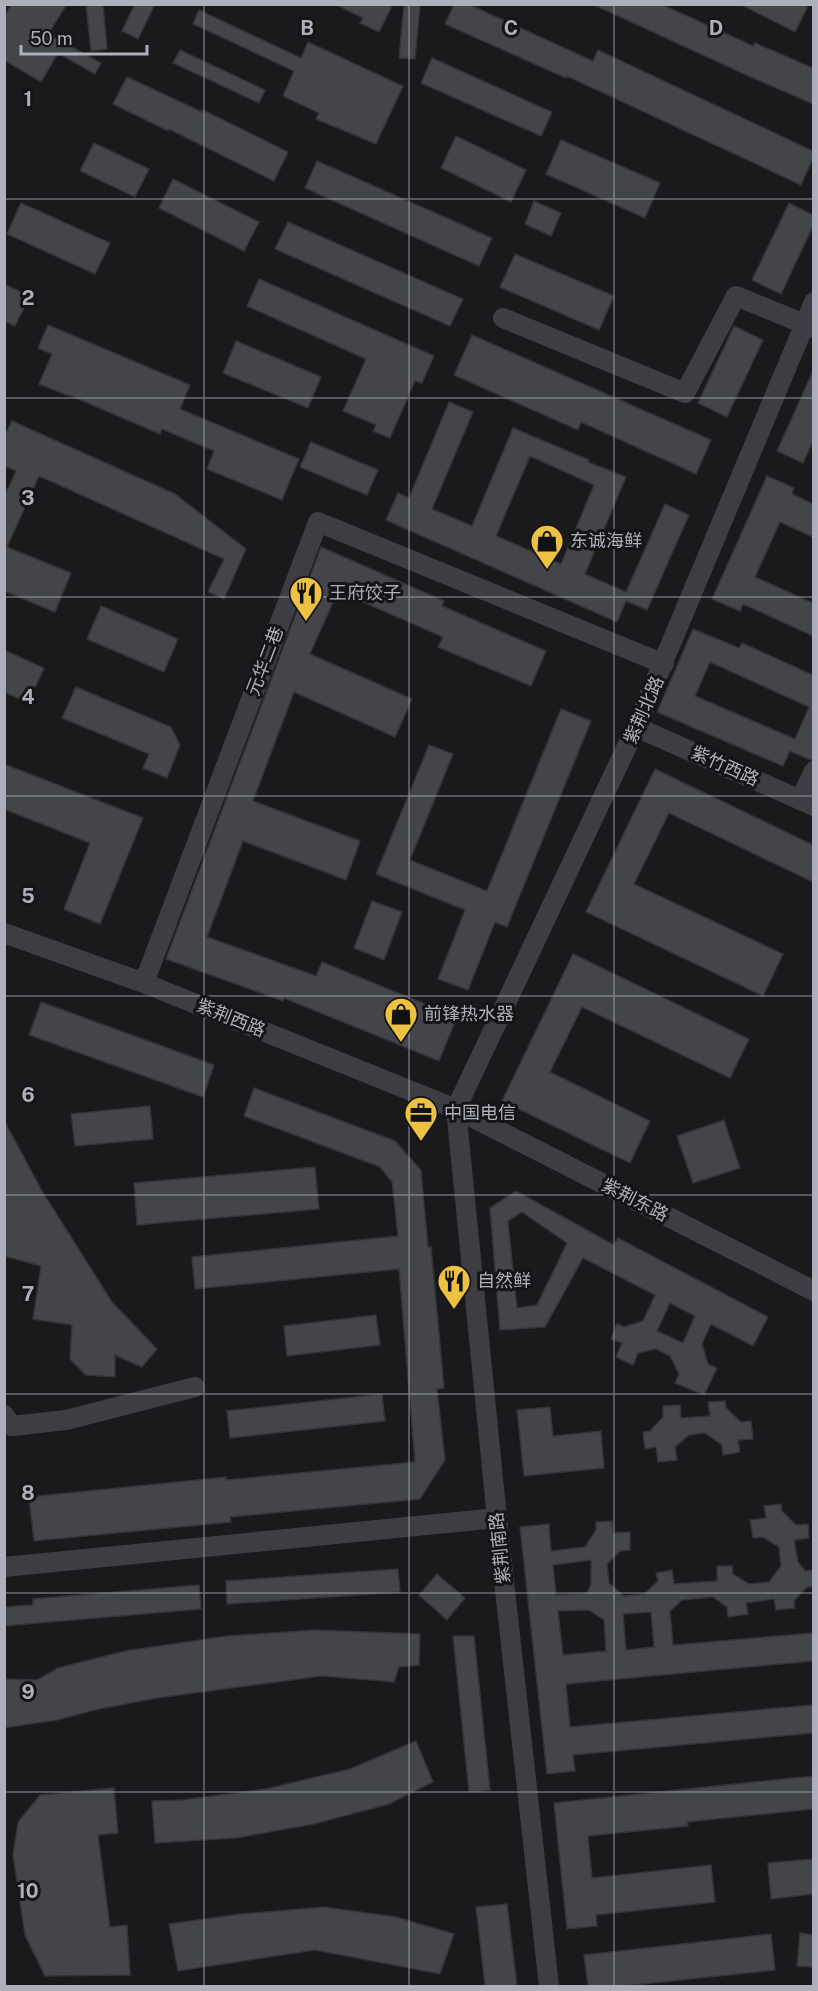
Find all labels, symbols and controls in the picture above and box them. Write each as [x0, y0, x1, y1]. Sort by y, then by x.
text: B [300, 16, 314, 40]
text: C [504, 16, 518, 40]
text: D [709, 16, 723, 40]
scale bar [21, 18, 147, 56]
text: 50 m [30, 28, 73, 49]
text: 1 [24, 87, 32, 111]
text: 2 [22, 286, 34, 310]
text: 3 [21, 486, 35, 510]
shop icon: 东诚海鲜 [529, 523, 565, 570]
place label: 东诚海鲜 [570, 530, 642, 551]
restaurant icon: 王府饺子 [288, 575, 324, 622]
place label: 王府饺子 [329, 582, 401, 603]
street label: 元华二巷 [242, 623, 287, 698]
street label: 紫荆北路 [619, 673, 668, 747]
text: 4 [21, 685, 35, 709]
street label: 紫竹西路 [688, 741, 762, 790]
text: 5 [21, 884, 35, 908]
street label: 紫荆西路 [194, 994, 268, 1041]
shop icon: 前锋热水器 [383, 996, 419, 1043]
place label: 前锋热水器 [424, 1003, 514, 1024]
text: 6 [21, 1083, 35, 1107]
office icon: 中国电信 [403, 1095, 439, 1142]
place label: 中国电信 [444, 1102, 516, 1123]
street label: 紫荆东路 [598, 1174, 672, 1225]
restaurant icon: 自然鲜 [436, 1263, 472, 1310]
place label: 自然鲜 [477, 1270, 531, 1291]
text: 7 [22, 1282, 34, 1306]
text: 8 [21, 1481, 35, 1505]
street label: 紫荆南路 [485, 1511, 514, 1585]
text: 9 [21, 1680, 35, 1704]
text: 10 [17, 1879, 39, 1903]

